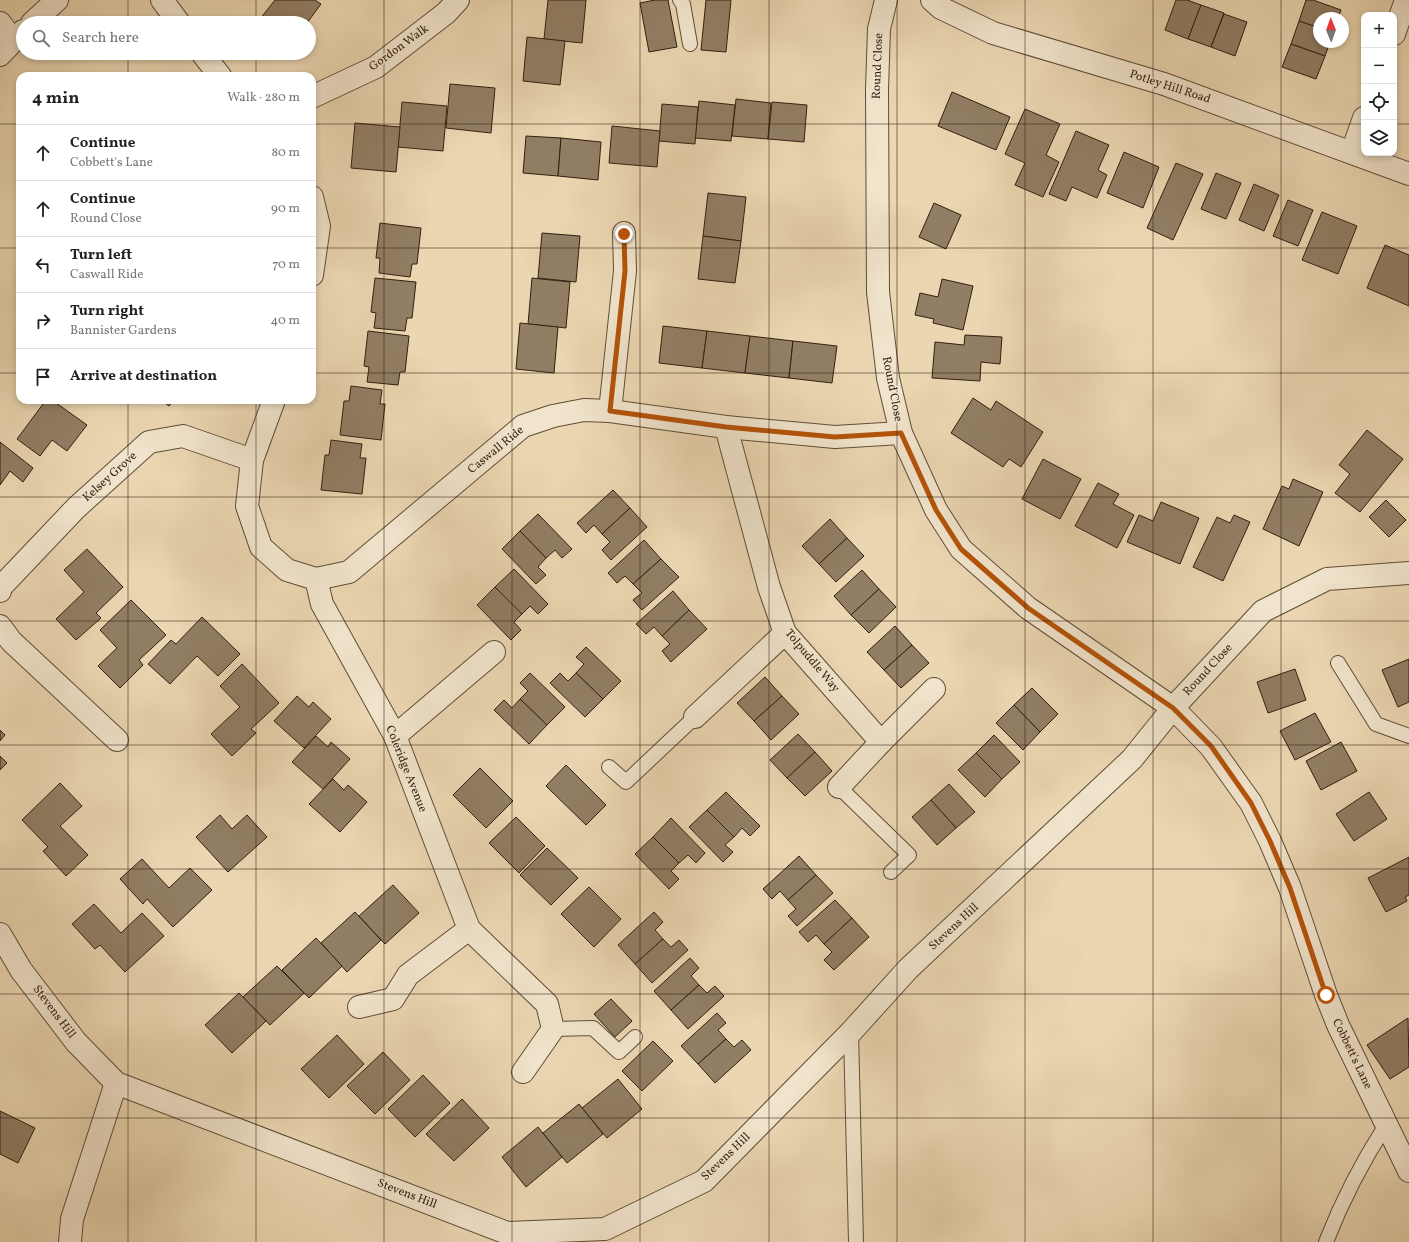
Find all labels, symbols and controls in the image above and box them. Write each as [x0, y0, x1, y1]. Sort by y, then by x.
north arrow [1313, 12, 1349, 48]
map controls [1361, 12, 1397, 156]
button: + [1361, 12, 1397, 48]
search box [16, 16, 316, 60]
street label: Gordon Walk [366, 21, 432, 75]
icon: search [30, 27, 52, 49]
text: Search here [62, 28, 139, 49]
street label: Round Close [869, 32, 887, 99]
button: − [1361, 48, 1397, 84]
street label: Potley Hill Road [1127, 66, 1213, 108]
button: locate [1361, 84, 1397, 120]
text: 4 min [32, 87, 79, 110]
text: Walk · 280 m [227, 89, 300, 107]
button: layers [1361, 120, 1397, 156]
text: Continue [70, 133, 135, 154]
icon: ahead [32, 142, 54, 164]
text: 80 m [271, 144, 300, 162]
text: Cobbett's Lane [70, 154, 153, 172]
text: Continue [70, 189, 135, 210]
icon: ahead [32, 198, 54, 220]
text: 90 m [271, 200, 300, 218]
text: Round Close [70, 210, 142, 228]
route end [615, 225, 633, 243]
text: Turn left [70, 245, 132, 266]
icon: left [32, 254, 54, 276]
text: 70 m [272, 256, 300, 274]
text: Caswall Ride [70, 266, 143, 284]
text: Turn right [70, 301, 144, 322]
icon: right [32, 310, 54, 332]
text: 40 m [271, 312, 300, 330]
text: Bannister Gardens [70, 322, 176, 340]
street label: Round Close [878, 355, 906, 423]
icon: arrive [32, 366, 54, 388]
text: Arrive at destination [70, 366, 217, 387]
street label: Caswall Ride [465, 422, 528, 478]
street label: Kelsey Grove [79, 448, 141, 506]
street label: Tolpuddle Way [781, 626, 843, 696]
street label: Round Close [1180, 640, 1237, 700]
street label: Coleridge Avenue [381, 723, 431, 815]
street label: Stevens Hill [926, 899, 983, 954]
street label: Stevens Hill [29, 982, 80, 1042]
route start [1317, 986, 1335, 1004]
street label: Cobbett's Lane [1328, 1016, 1376, 1092]
street label: Stevens Hill [698, 1129, 754, 1185]
street label: Stevens Hill [375, 1175, 440, 1213]

